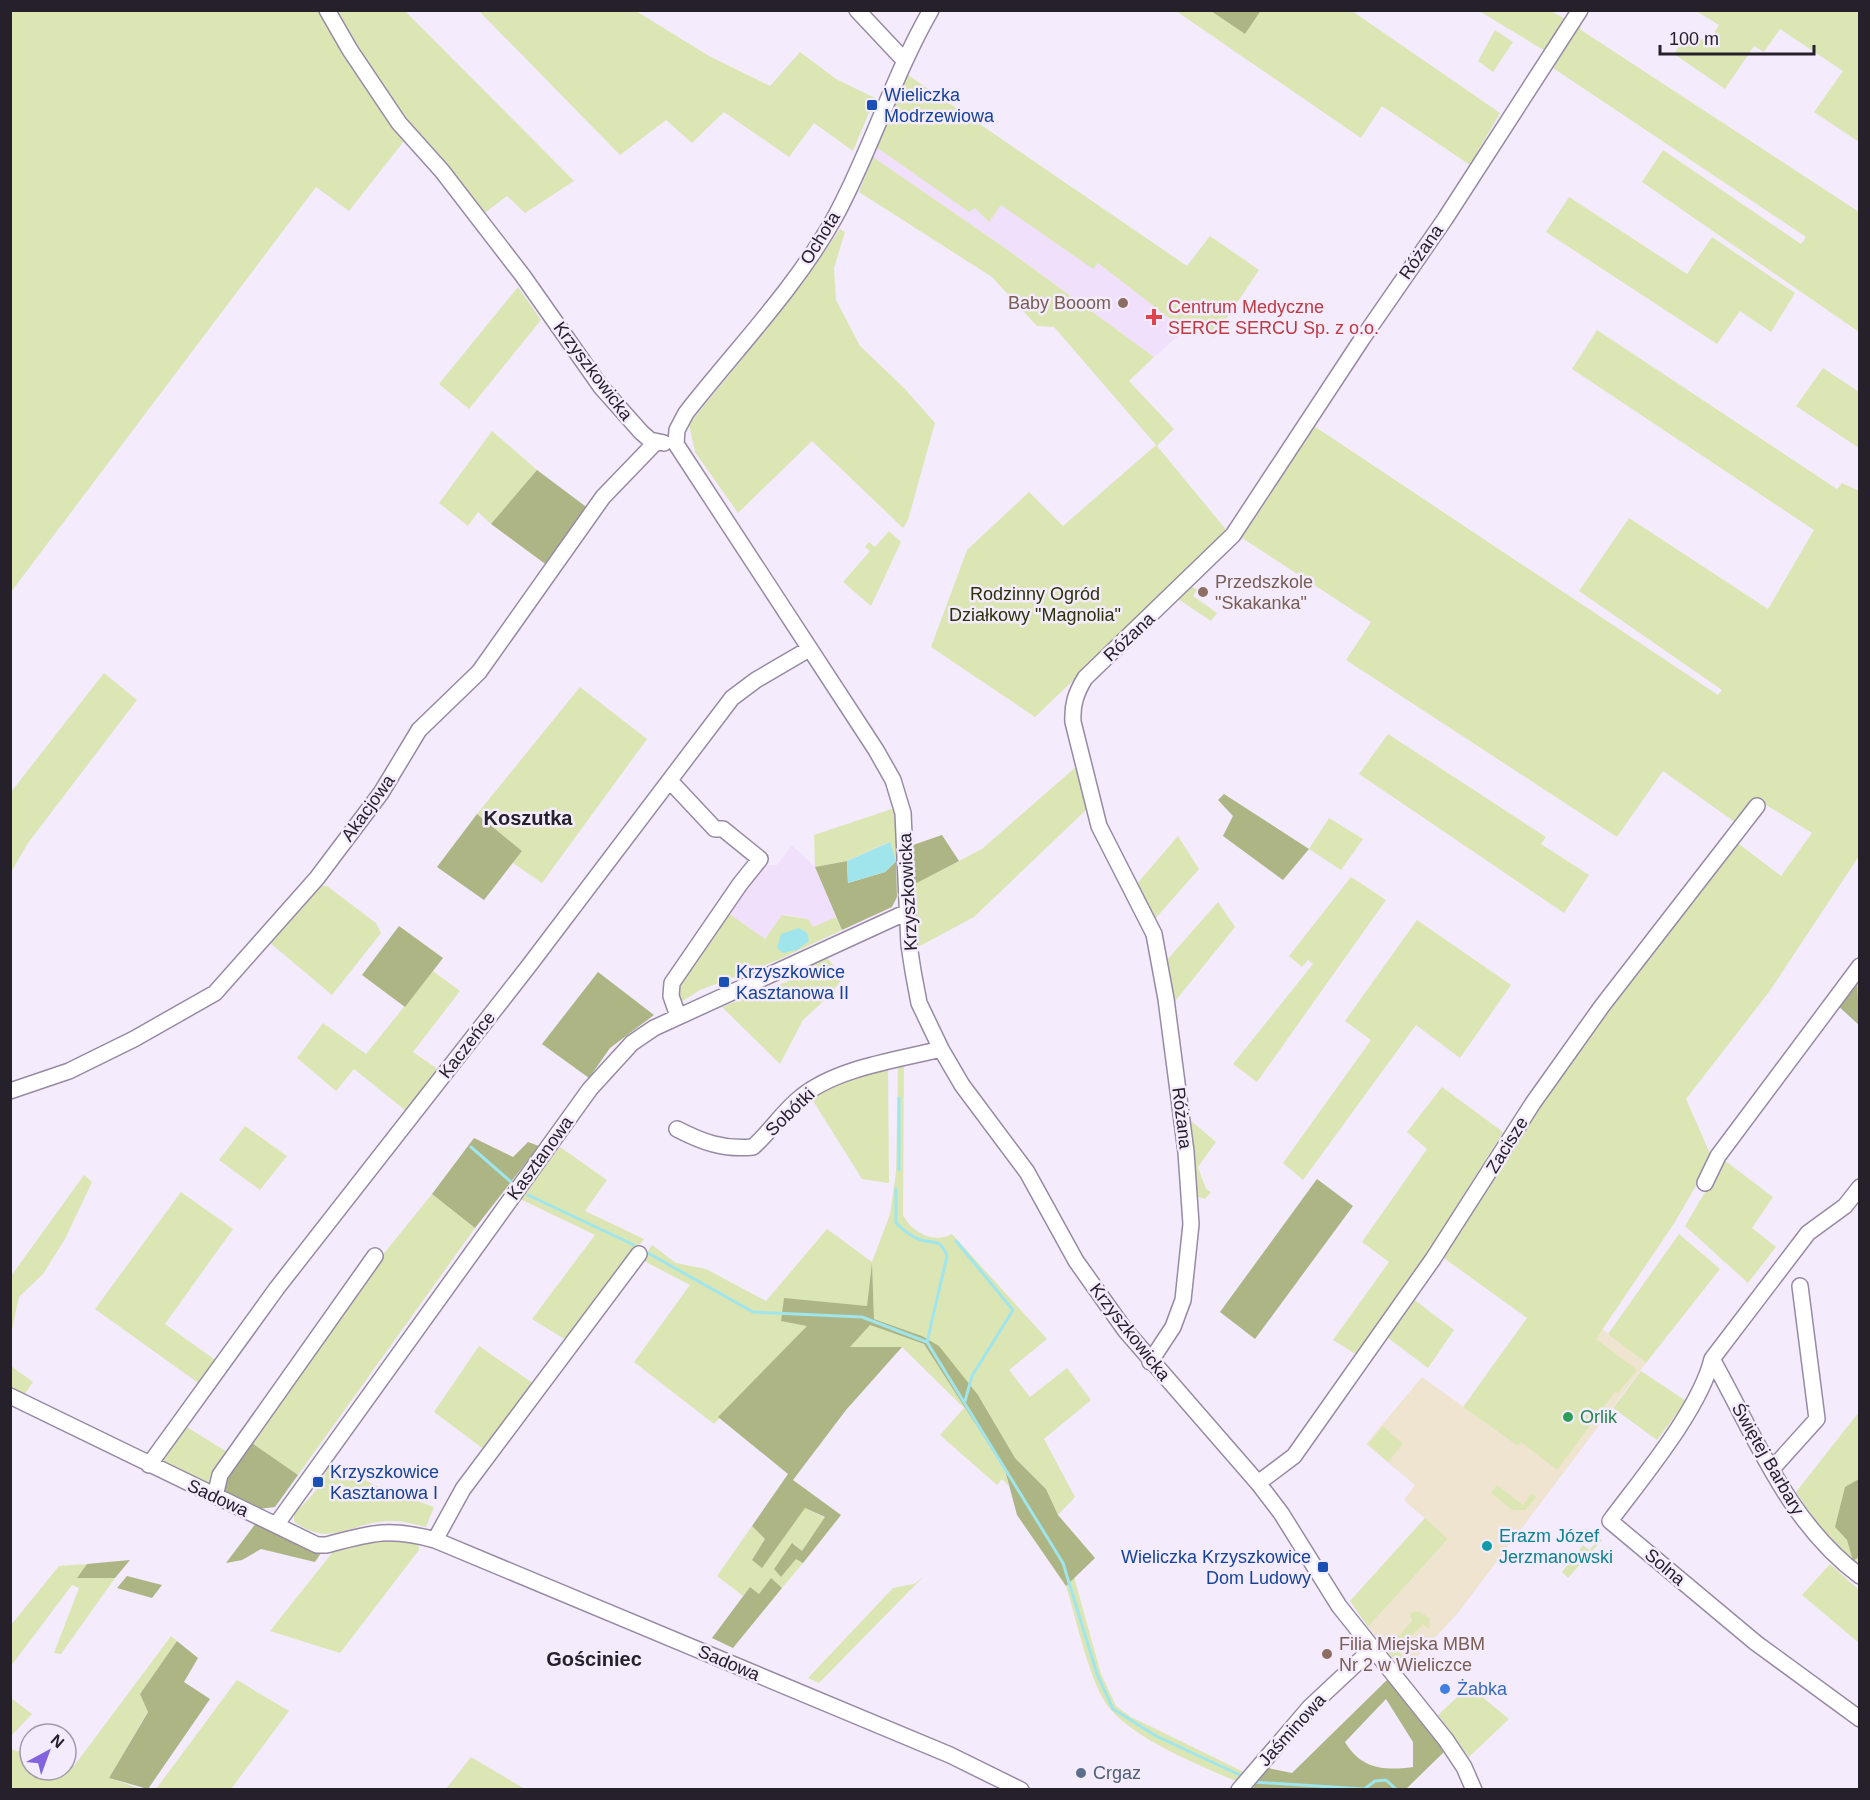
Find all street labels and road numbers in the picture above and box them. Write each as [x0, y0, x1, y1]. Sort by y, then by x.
street label: Ochota [796, 207, 844, 268]
street label: Różana [1395, 220, 1448, 283]
street label: Krzyszkowicka [549, 318, 637, 425]
street label: Różana [1099, 608, 1159, 665]
street label: Akacjowa [337, 770, 399, 845]
street label: Krzyszkowicka [895, 832, 921, 951]
street label: Kaczeńce [435, 1008, 499, 1082]
street label: Sobótki [761, 1084, 819, 1140]
street label: Różana [1168, 1086, 1196, 1151]
street label: Kasztanowa [503, 1112, 577, 1204]
street label: Zacisze [1482, 1113, 1532, 1177]
street label: Krzyszkowicka [1086, 1279, 1175, 1385]
street label: Świętej Barbary [1728, 1399, 1809, 1519]
street label: Sadowa [184, 1475, 253, 1521]
street label: Solna [1641, 1545, 1690, 1590]
street label: Sadowa [695, 1641, 764, 1685]
street label: Jaśminowa [1254, 1689, 1330, 1770]

